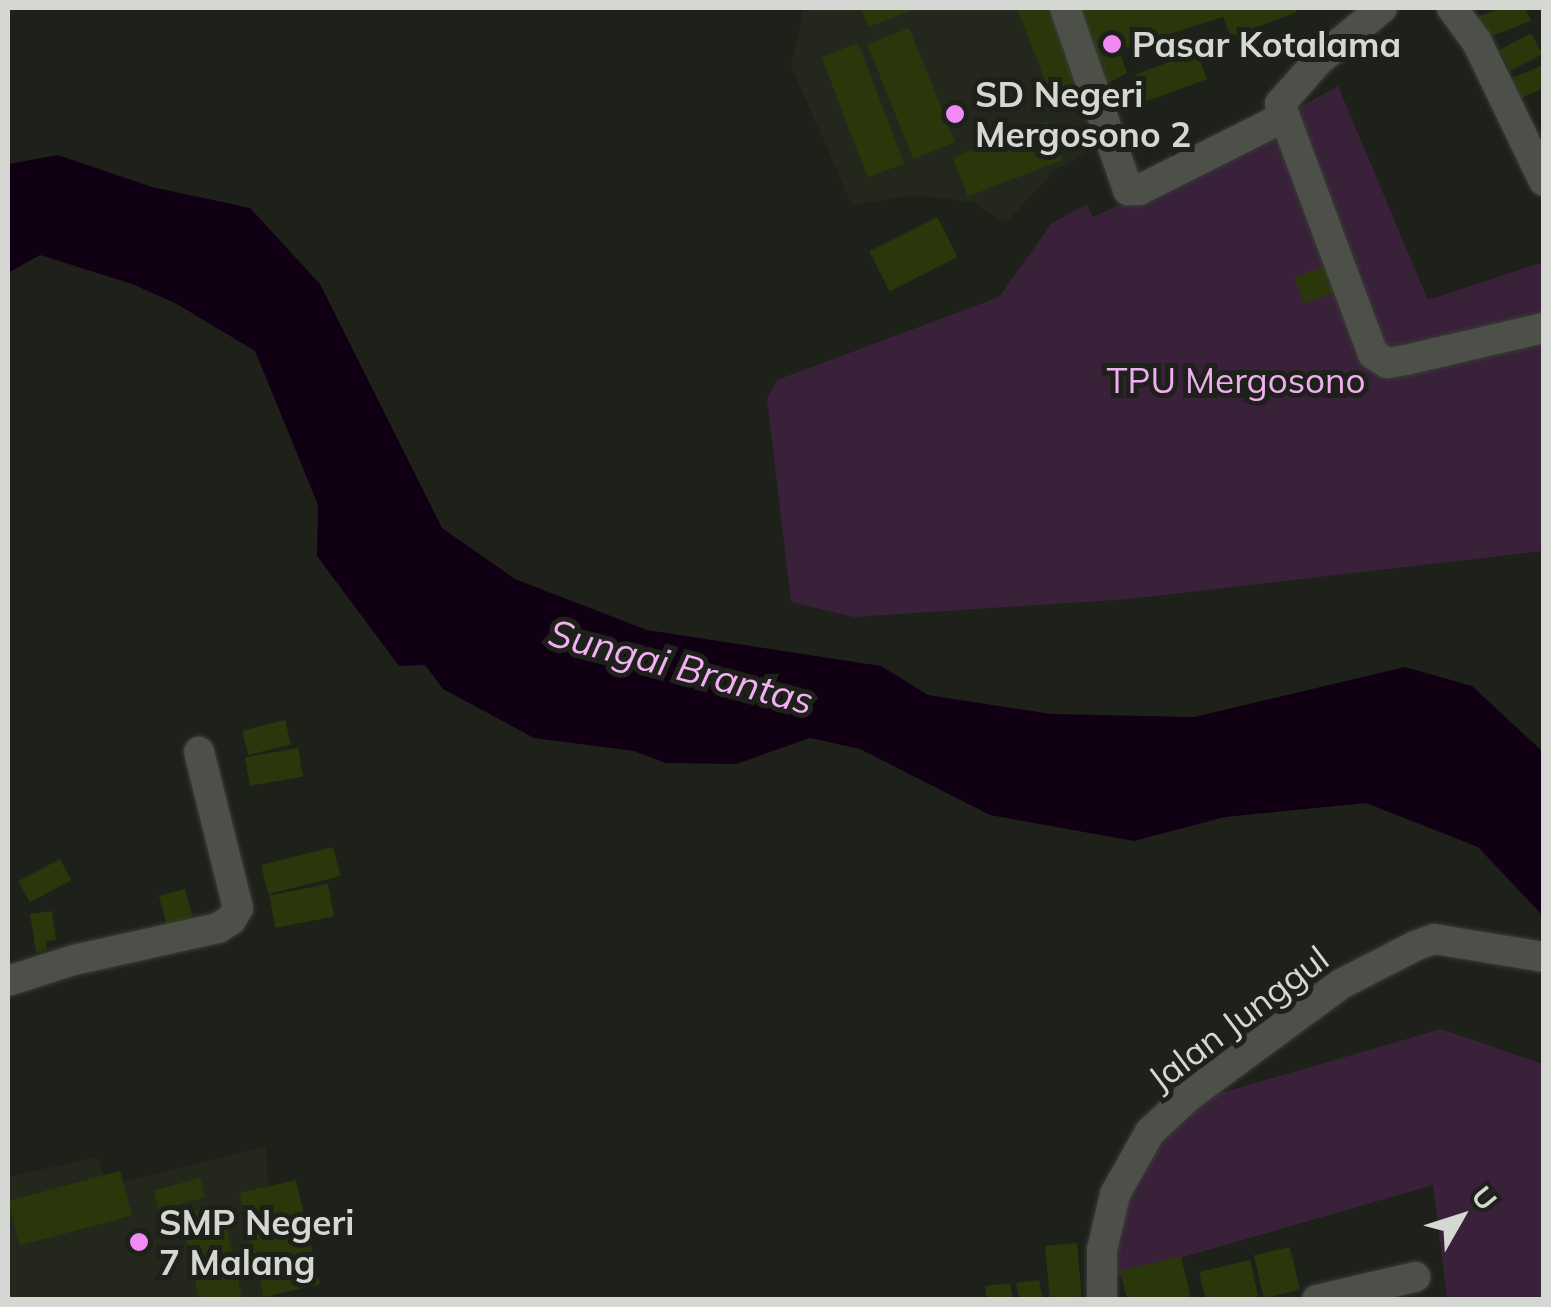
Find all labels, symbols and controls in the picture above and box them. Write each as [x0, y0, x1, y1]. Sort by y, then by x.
place label: Pasar Kotalama [1132, 23, 1401, 65]
marker: Pasar Kotalama [1101, 33, 1123, 55]
place label: SD Negeri Mergosono 2 [975, 73, 1191, 155]
marker: SD Negeri Mergosono 2 [944, 103, 966, 125]
park label: TPU Mergosono [1106, 359, 1366, 401]
water label: Sungai Brantas [544, 610, 818, 724]
street label: Jalan Junggul [1140, 937, 1336, 1099]
north arrow [1411, 1167, 1511, 1267]
text: U [1465, 1179, 1505, 1217]
place label: SMP Negeri 7 Malang [159, 1201, 354, 1283]
marker: SMP Negeri 7 Malang [128, 1231, 150, 1253]

